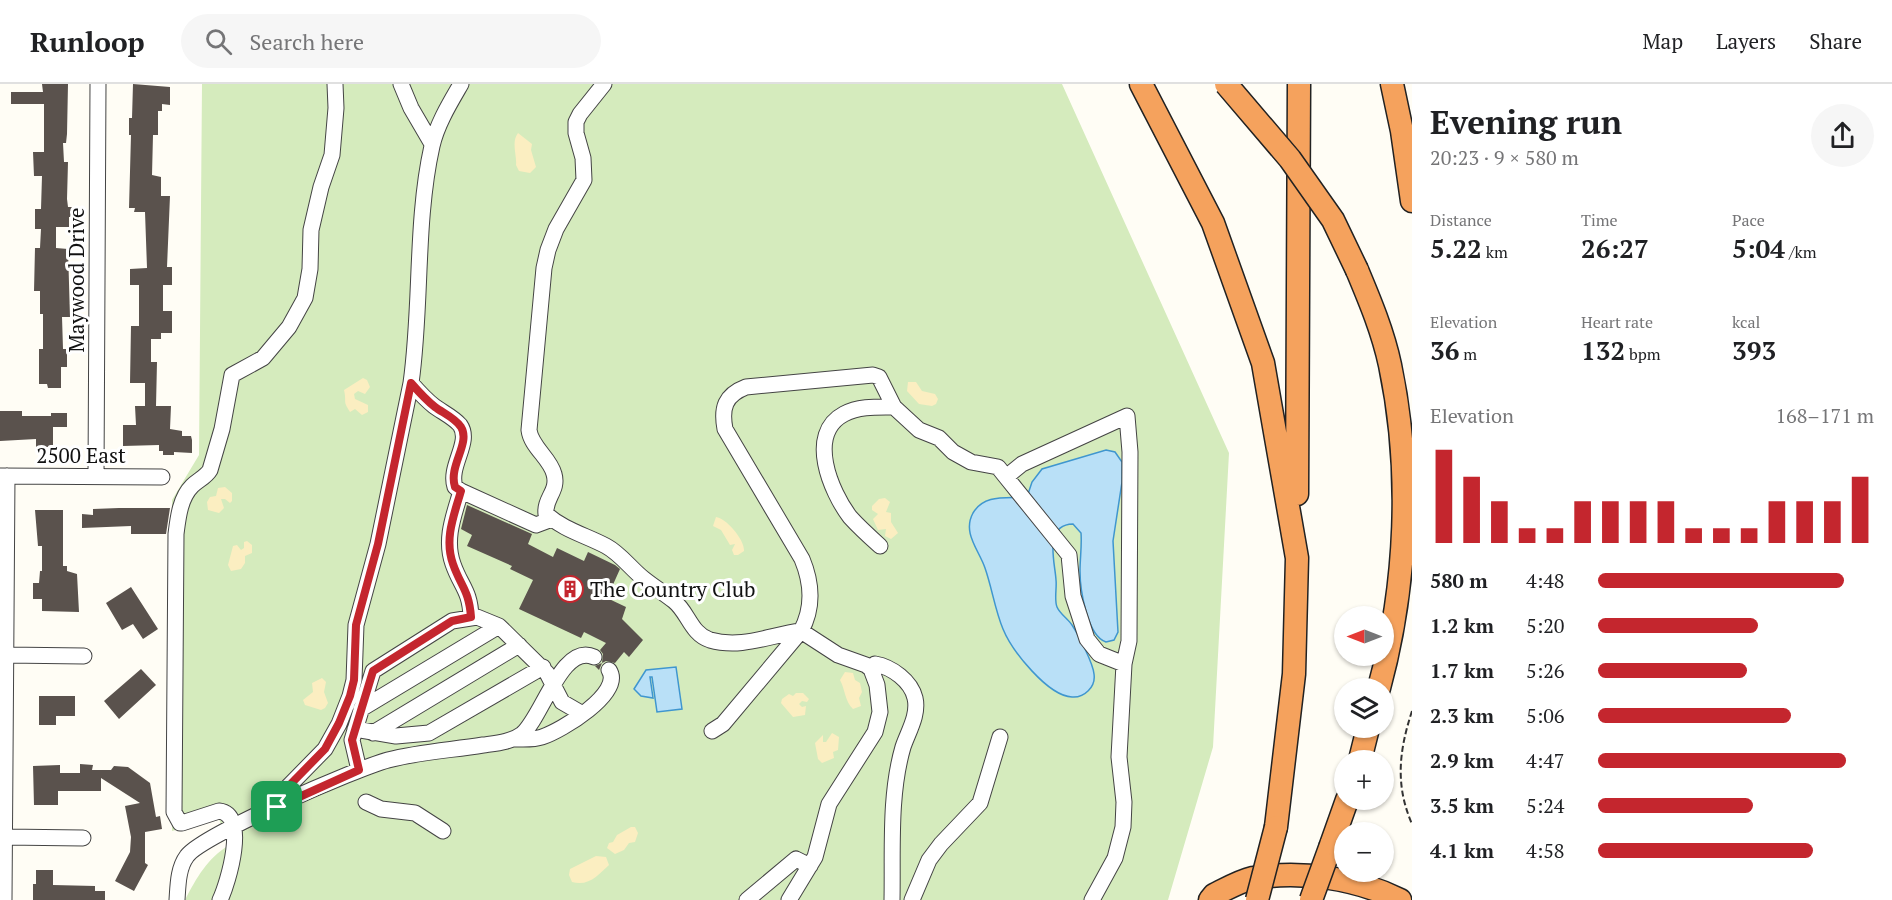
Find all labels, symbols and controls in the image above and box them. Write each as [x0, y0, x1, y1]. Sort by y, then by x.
search box [181, 14, 601, 68]
text: Runloop [30, 23, 145, 60]
icon: search [202, 25, 235, 58]
text: Search here [250, 27, 364, 56]
text: Map [1642, 27, 1683, 55]
text: Layers [1716, 27, 1776, 55]
text: Share [1809, 27, 1862, 55]
text: Evening run [1430, 100, 1622, 143]
button: share [1811, 104, 1874, 167]
text: 20:23 · 9 × 580 m [1430, 144, 1579, 171]
street label: Maywood Drive [62, 207, 90, 353]
text: Distance [1430, 209, 1492, 231]
text: Time [1581, 209, 1618, 231]
text: Pace [1732, 209, 1765, 231]
text: 5.22 [1430, 231, 1482, 265]
text: 26:27 [1581, 231, 1649, 265]
text: 5:04 [1732, 231, 1785, 265]
text: km [1482, 241, 1508, 263]
text: /km [1785, 241, 1816, 263]
text: Elevation [1430, 311, 1497, 333]
text: Heart rate [1581, 311, 1653, 333]
text: kcal [1732, 311, 1760, 333]
text: 36 [1430, 333, 1459, 367]
text: 132 [1581, 333, 1625, 367]
text: 393 [1732, 333, 1776, 367]
text: m [1459, 343, 1477, 365]
text: bpm [1625, 343, 1661, 365]
text: Elevation [1430, 402, 1514, 429]
text: 168–171 m [1775, 402, 1874, 429]
street label: 2500 East [36, 441, 126, 469]
text: 580 m [1430, 567, 1488, 594]
text: 4:48 [1526, 567, 1565, 594]
building icon: The Country Club [555, 574, 585, 604]
place label: The Country Club [590, 575, 755, 603]
north arrow [1334, 606, 1394, 666]
map controls [1334, 606, 1394, 882]
text: 1.2 km [1430, 612, 1494, 639]
text: 5:20 [1526, 612, 1565, 639]
text: 1.7 km [1430, 657, 1494, 684]
text: 5:26 [1526, 657, 1565, 684]
button: layers [1334, 678, 1394, 738]
text: 2.3 km [1430, 702, 1494, 729]
text: 5:06 [1526, 702, 1565, 729]
text: 2.9 km [1430, 747, 1494, 774]
text: 4:47 [1526, 747, 1565, 774]
button: + [1334, 750, 1394, 810]
pin [251, 781, 302, 832]
icon: arrive [260, 790, 293, 823]
text: 3.5 km [1430, 792, 1494, 819]
text: 5:24 [1526, 792, 1565, 819]
button: − [1334, 822, 1394, 882]
text: 4.1 km [1430, 837, 1494, 864]
text: 4:58 [1526, 837, 1565, 864]

